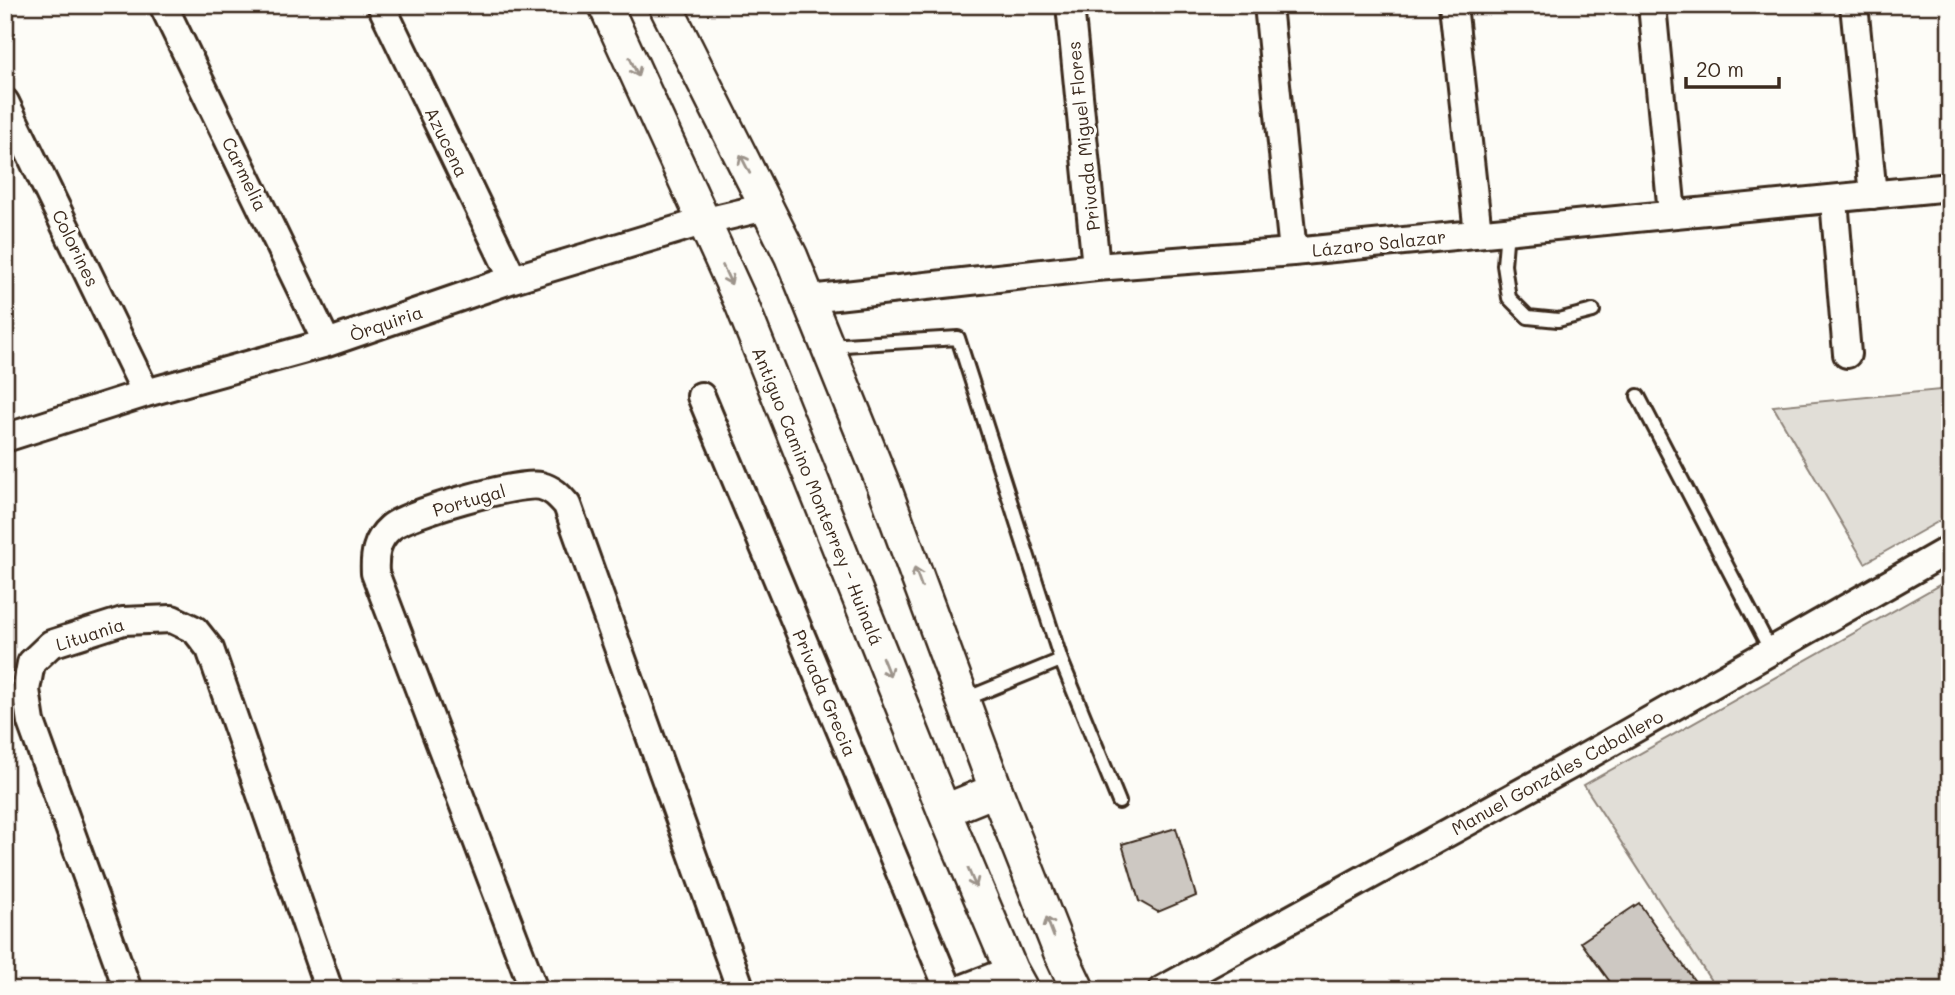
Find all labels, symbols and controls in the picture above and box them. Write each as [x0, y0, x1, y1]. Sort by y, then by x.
street label: Privada Miguel Flores [1061, 40, 1105, 232]
scale bar [1686, 46, 1778, 90]
text: 20 m [1696, 55, 1744, 82]
one-way arrow [628, 56, 641, 77]
street label: Azucena [420, 103, 474, 181]
street label: Carmelia [217, 133, 273, 215]
one-way arrow [737, 154, 751, 175]
street label: Colorines [47, 205, 105, 291]
street label: Lázaro Salazar [1311, 224, 1447, 262]
one-way arrow [721, 264, 734, 285]
street label: Òrquiria [346, 299, 426, 347]
street label: Antiguo Camino Monterrey - Huinalá [747, 343, 889, 649]
street label: Portugal [430, 478, 508, 522]
one-way arrow [911, 566, 923, 588]
street label: Lituania [53, 612, 127, 656]
street label: Privada Grecia [787, 626, 863, 760]
one-way arrow [881, 656, 894, 677]
street label: Manuel Gonzáles Caballero [1447, 703, 1668, 840]
one-way arrow [966, 866, 979, 888]
one-way arrow [1043, 917, 1056, 939]

